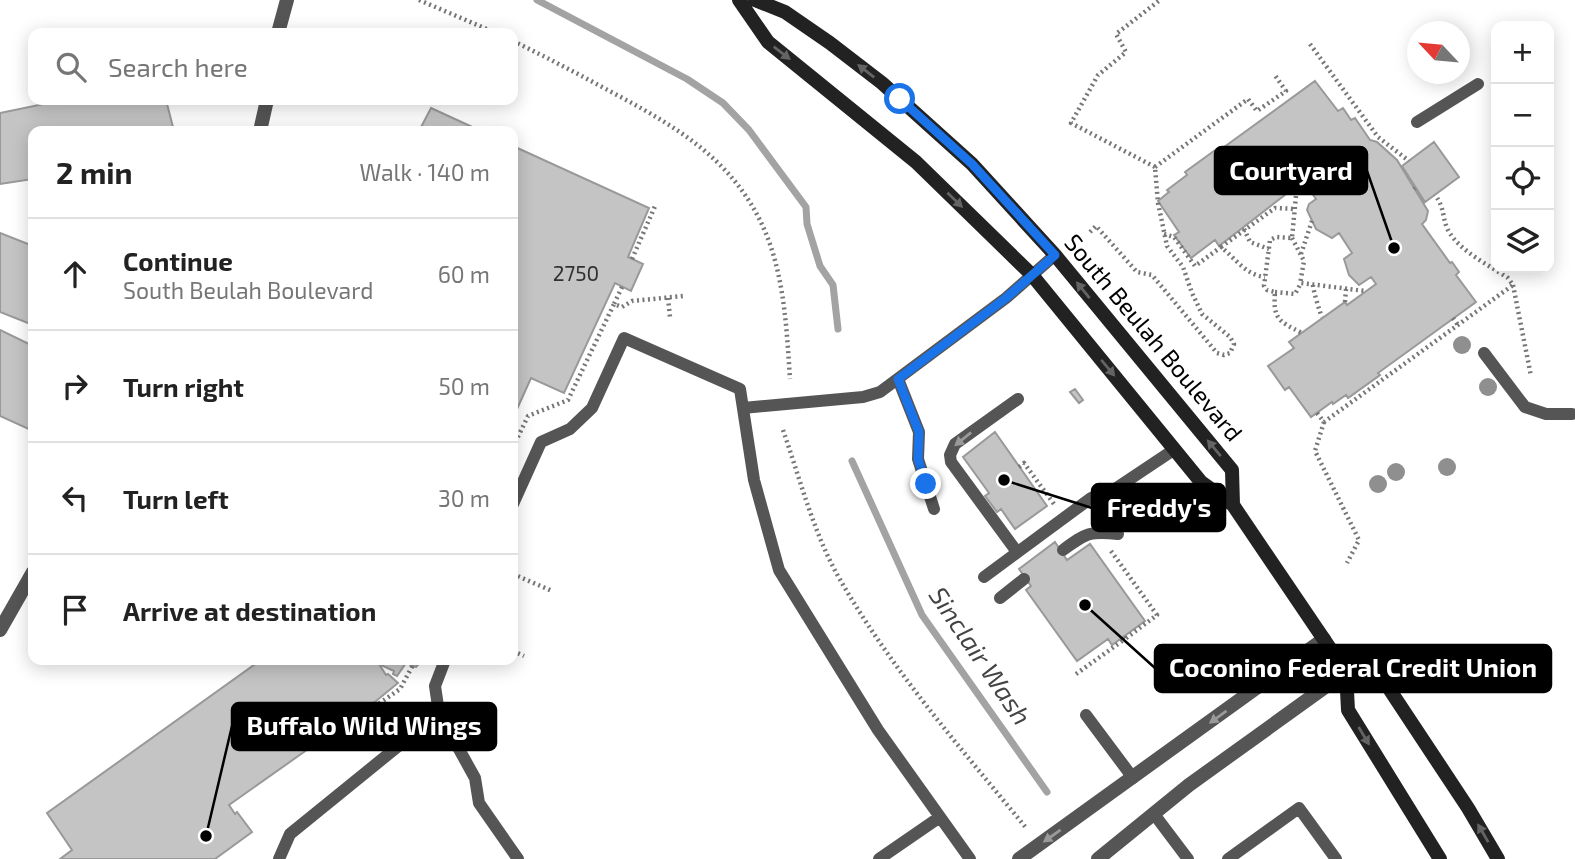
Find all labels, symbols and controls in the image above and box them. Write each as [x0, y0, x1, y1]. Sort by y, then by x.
north arrow [1407, 21, 1470, 84]
map controls [1491, 21, 1554, 273]
button: + [1491, 21, 1554, 84]
search box [28, 28, 518, 105]
one-way arrow [773, 45, 791, 59]
icon: search [52, 48, 90, 86]
text: Search here [108, 51, 248, 82]
one-way arrow [857, 64, 875, 78]
route start [884, 83, 915, 114]
button: − [1491, 84, 1554, 147]
callout: Courtyard [1215, 147, 1367, 194]
button: locate [1491, 147, 1554, 210]
text: 2 min [56, 154, 133, 190]
text: Courtyard [1229, 154, 1353, 186]
text: Walk · 140 m [359, 158, 490, 186]
one-way arrow [946, 191, 963, 207]
button: layers [1491, 210, 1554, 273]
street label: South Beulah Boulevard [1059, 228, 1249, 446]
text: Continue [123, 245, 233, 276]
icon: ahead [56, 255, 94, 293]
text: 60 m [438, 260, 490, 288]
house number: 2750 [553, 260, 599, 285]
text: South Beulah Boulevard [123, 276, 373, 304]
one-way arrow [1076, 281, 1091, 299]
one-way arrow [1101, 358, 1116, 376]
icon: right [56, 367, 94, 405]
text: Turn right [123, 371, 244, 402]
text: 50 m [439, 372, 490, 400]
one-way arrow [954, 432, 972, 447]
one-way arrow [1206, 439, 1222, 457]
route end [910, 468, 941, 499]
icon: left [56, 479, 94, 517]
text: Turn left [123, 483, 229, 514]
text: 30 m [438, 484, 490, 512]
callout: Freddy's [1092, 484, 1225, 531]
text: Freddy's [1107, 491, 1211, 523]
water label: Sinclair Wash [924, 580, 1039, 730]
icon: arrive [56, 591, 94, 629]
text: Arrive at destination [123, 595, 376, 626]
callout: Coconino Federal Credit Union [1155, 645, 1551, 692]
text: Coconino Federal Credit Union [1169, 651, 1537, 682]
callout: Buffalo Wild Wings [232, 703, 496, 750]
text: Buffalo Wild Wings [247, 709, 481, 740]
one-way arrow [1209, 709, 1227, 723]
one-way arrow [1357, 726, 1370, 745]
one-way arrow [1477, 824, 1489, 843]
one-way arrow [1043, 829, 1061, 843]

